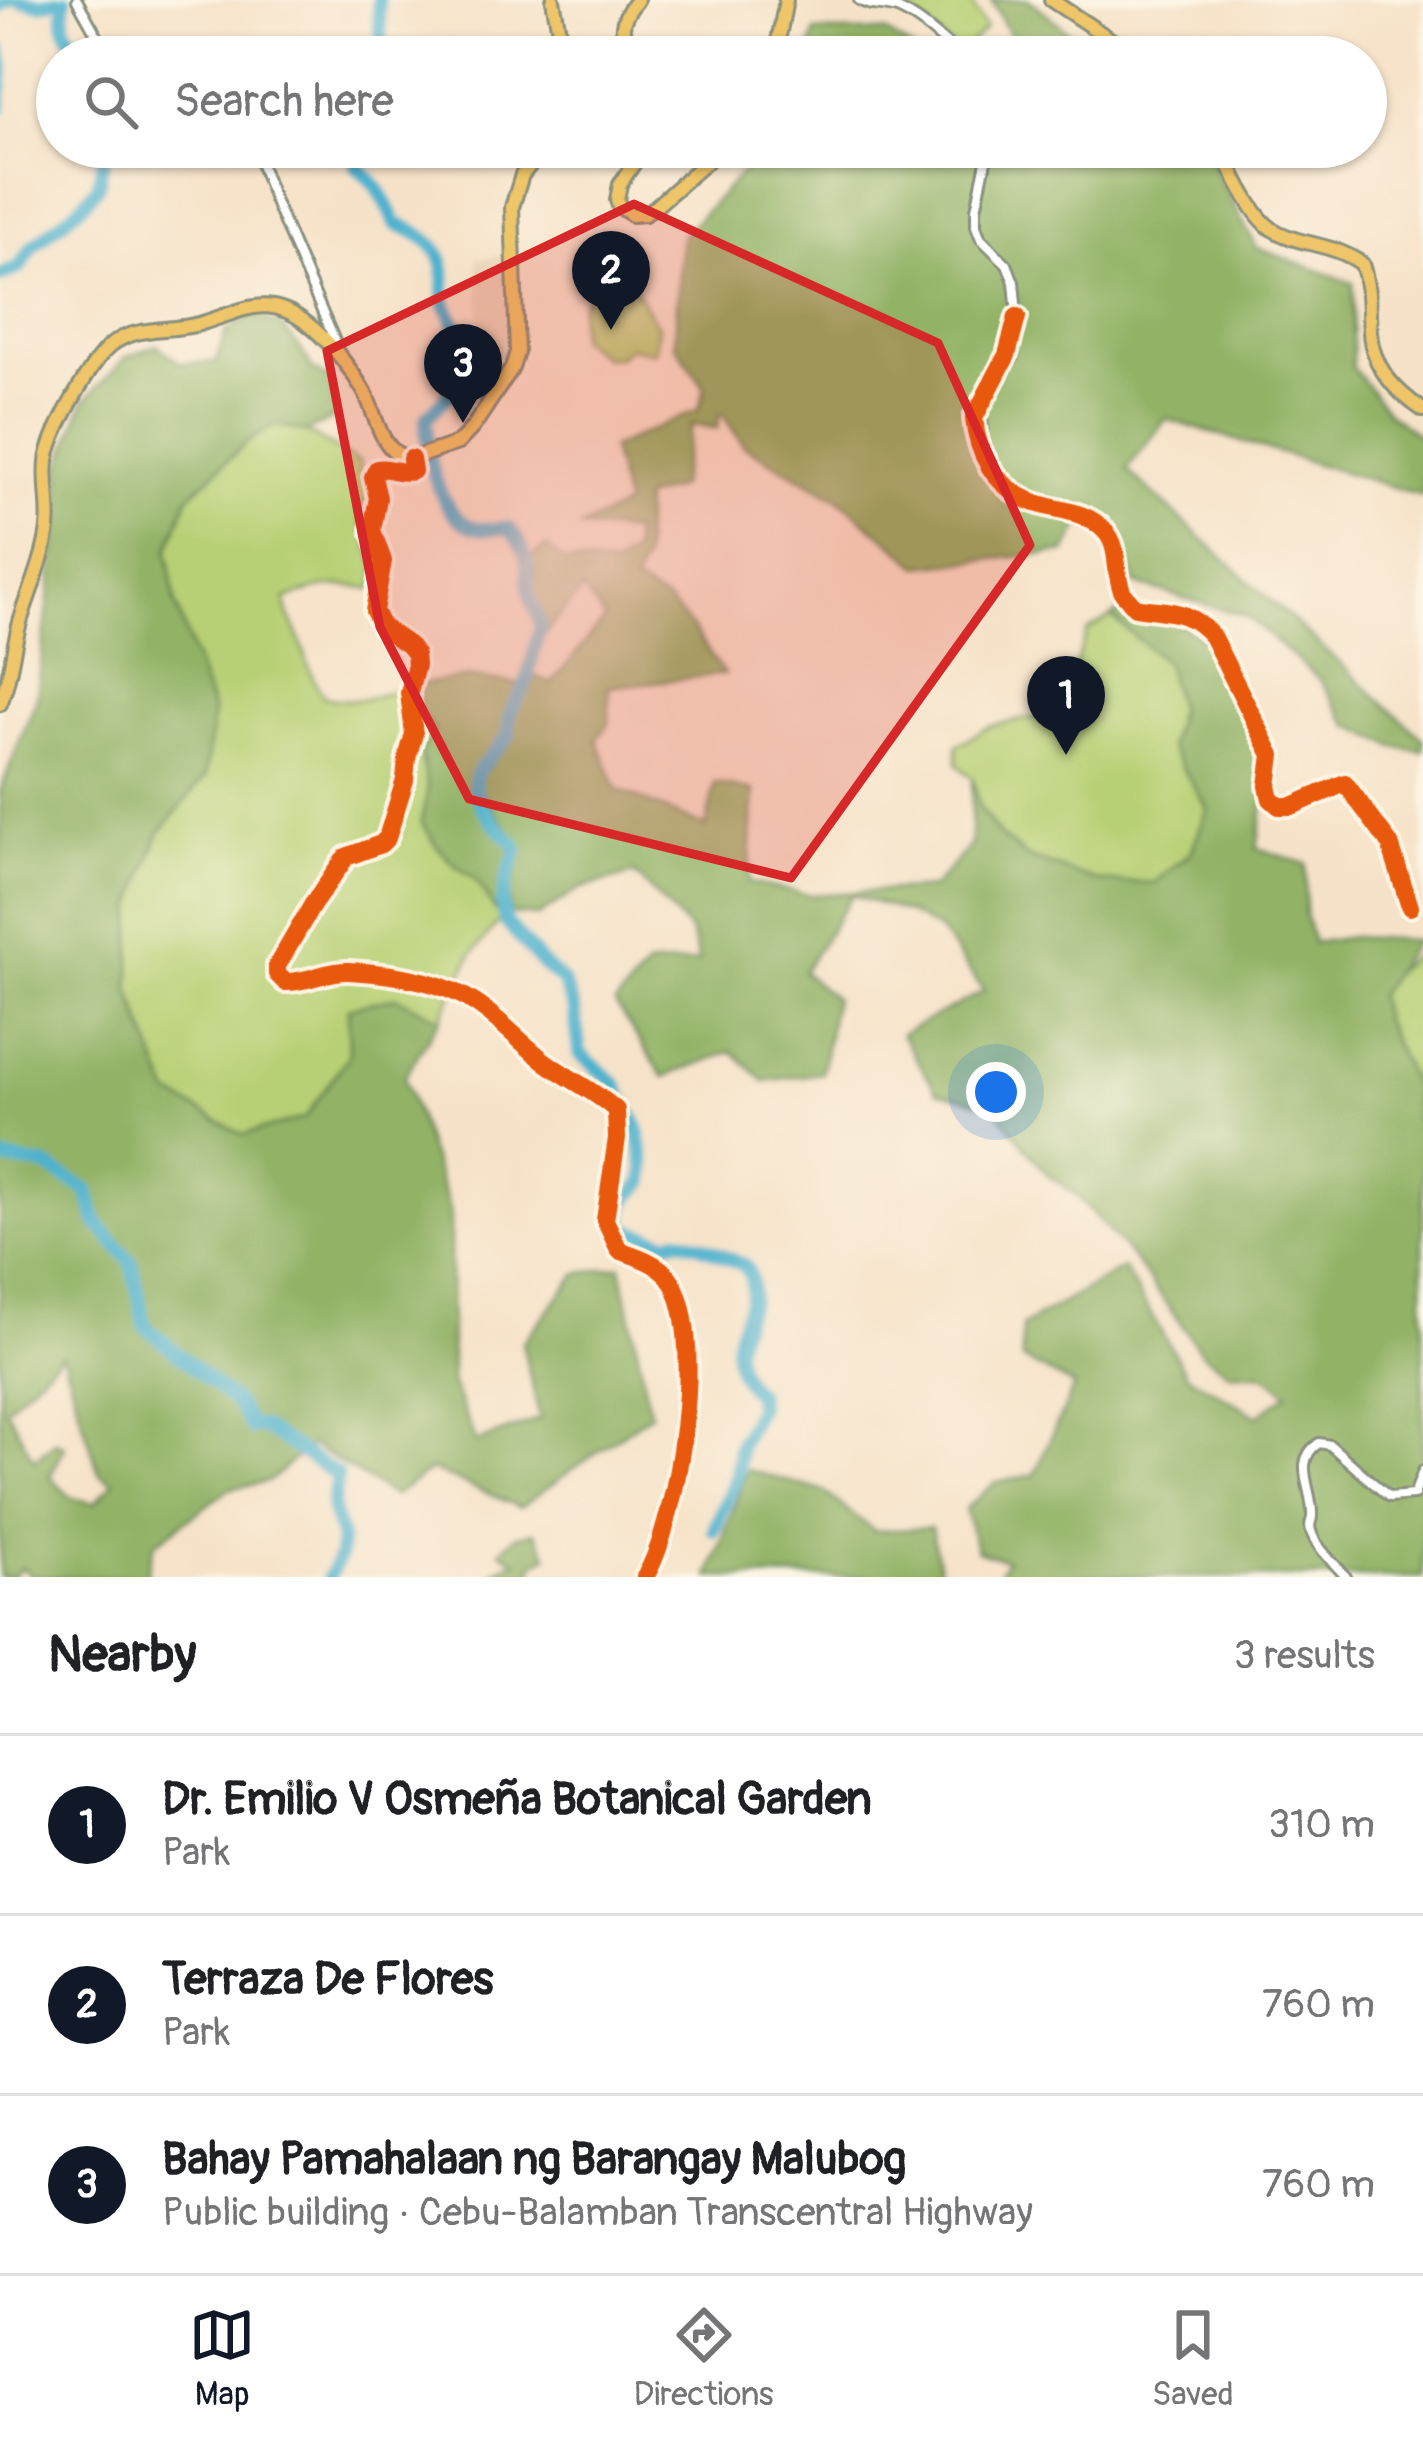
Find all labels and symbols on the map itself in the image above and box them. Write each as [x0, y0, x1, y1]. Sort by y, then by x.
pin: 2 [572, 231, 650, 330]
pin: 3 [424, 324, 502, 423]
pin: 1 [1027, 656, 1105, 755]
your location [966, 1062, 1026, 1122]

